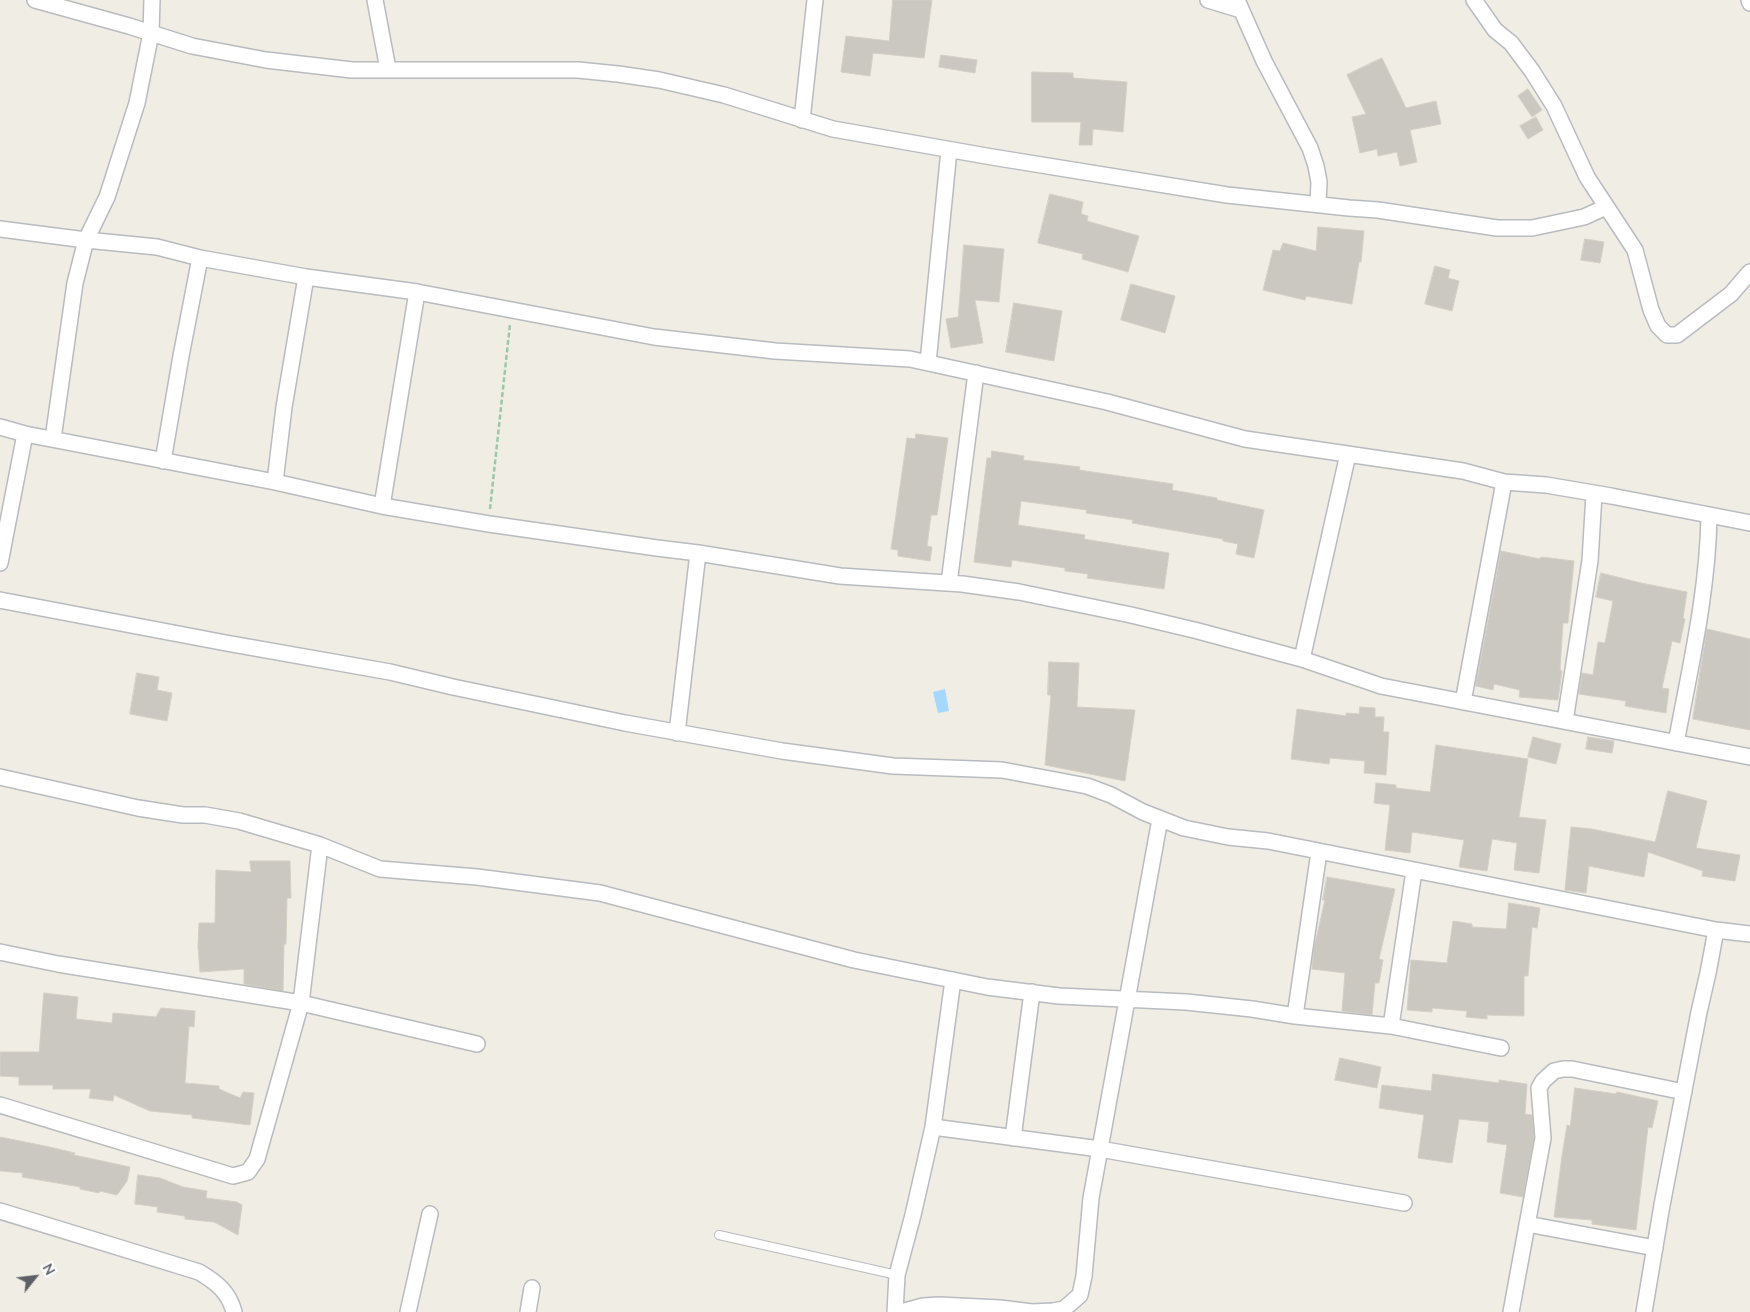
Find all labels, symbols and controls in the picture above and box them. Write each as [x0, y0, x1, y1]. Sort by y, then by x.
north arrow [10, 1252, 60, 1302]
text: N [38, 1260, 59, 1279]

